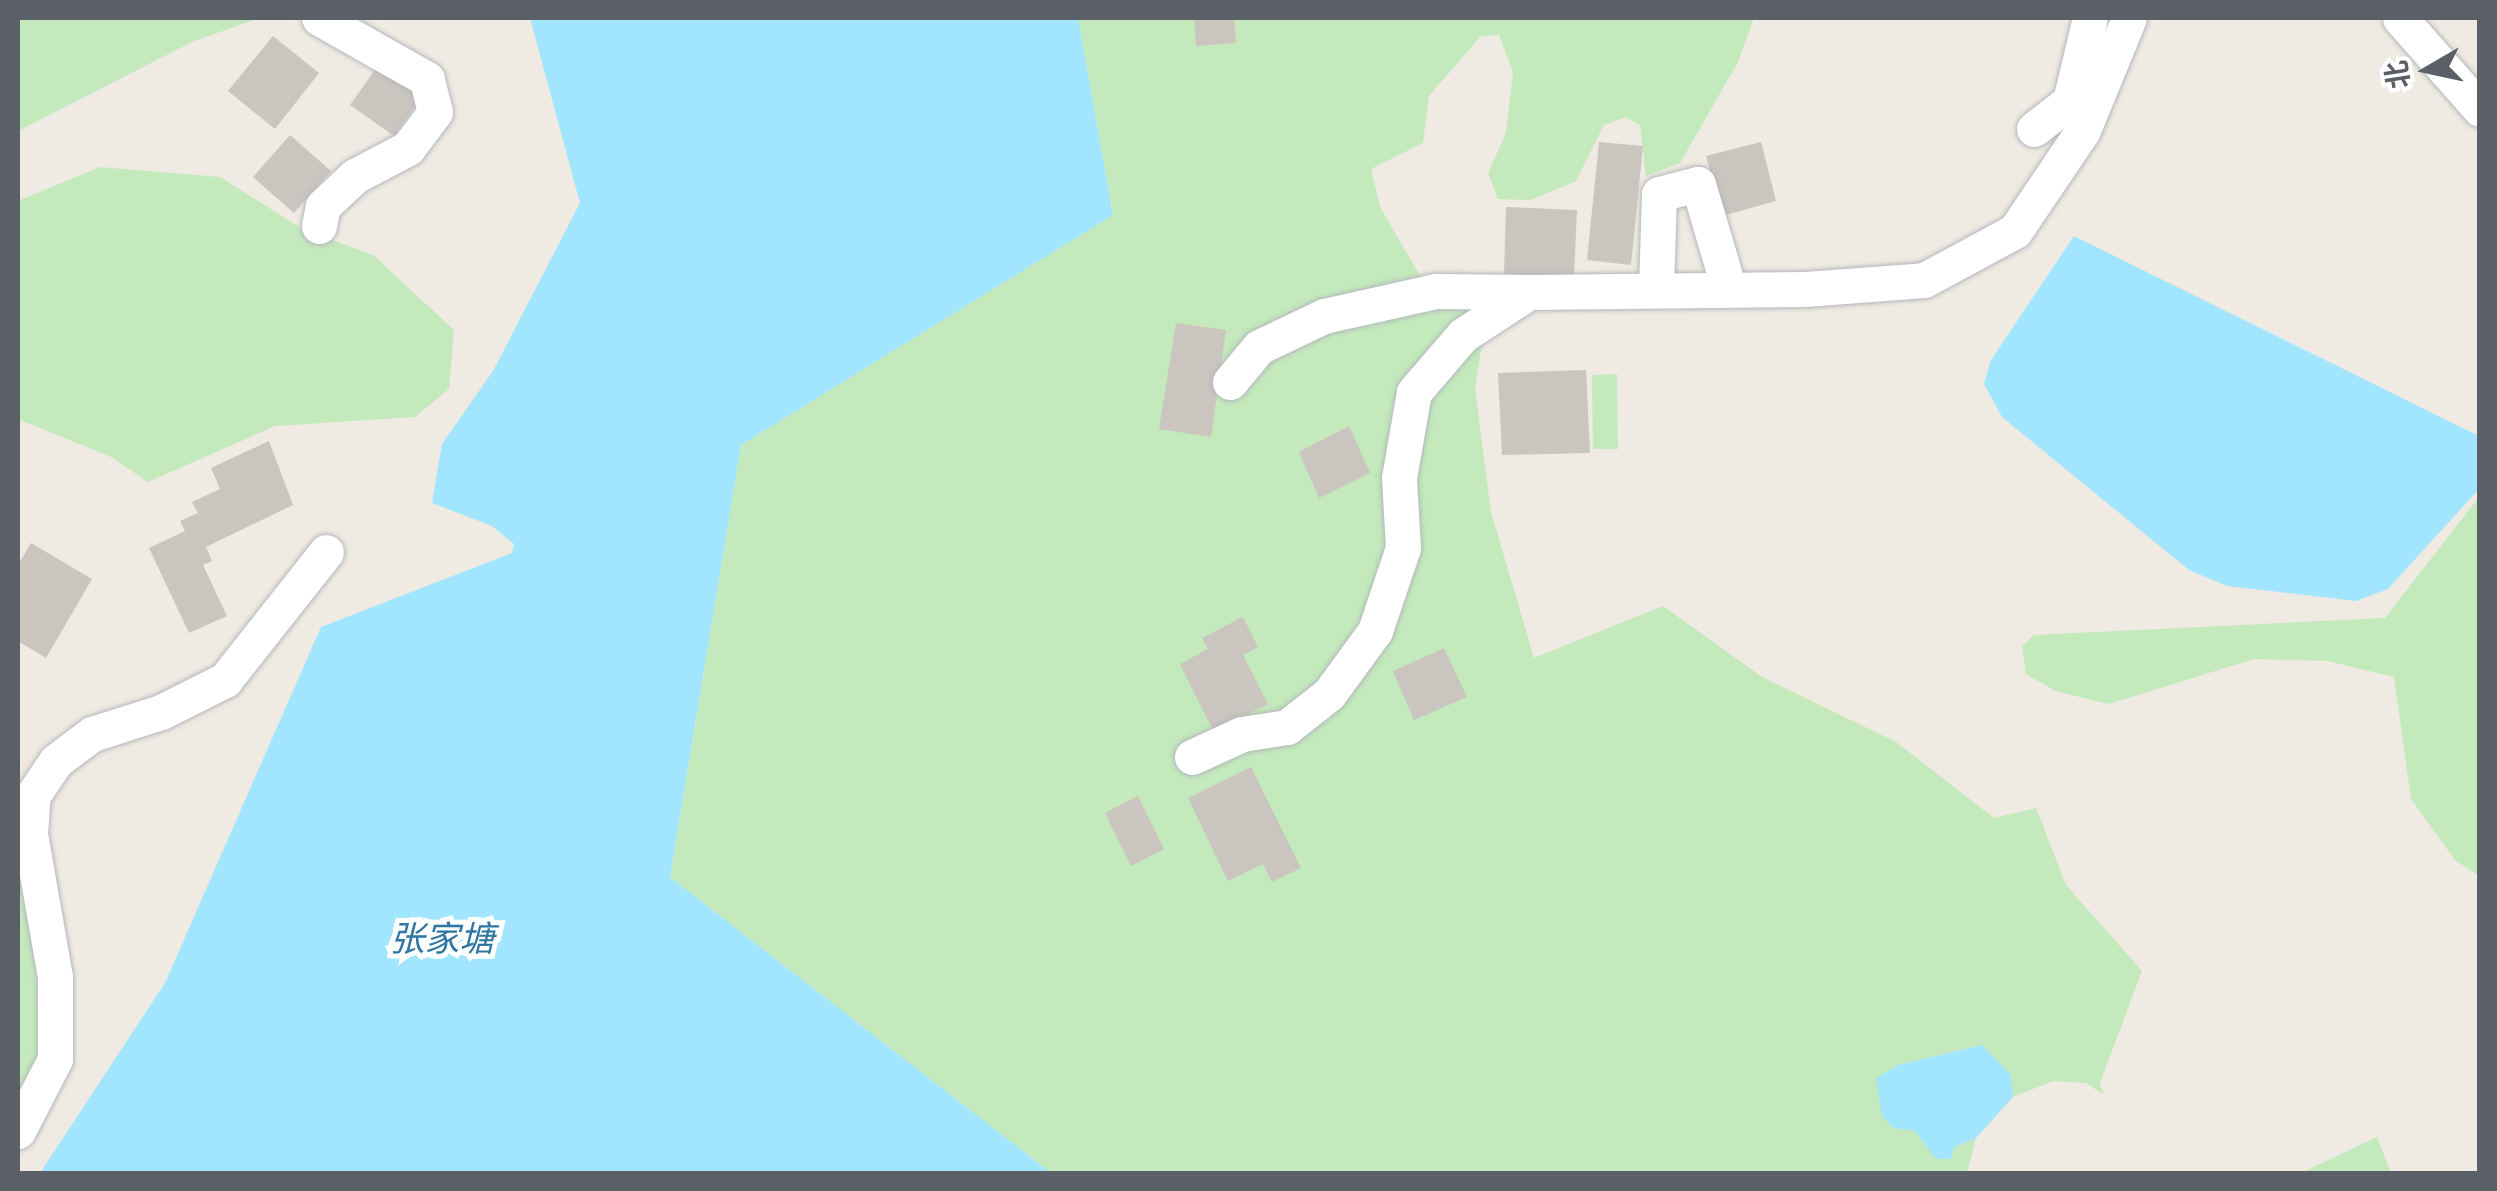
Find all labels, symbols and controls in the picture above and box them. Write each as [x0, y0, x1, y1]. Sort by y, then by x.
north arrow [2377, 20, 2477, 120]
text: 北 [2378, 58, 2416, 91]
water label: 张家塘 [390, 917, 494, 959]

